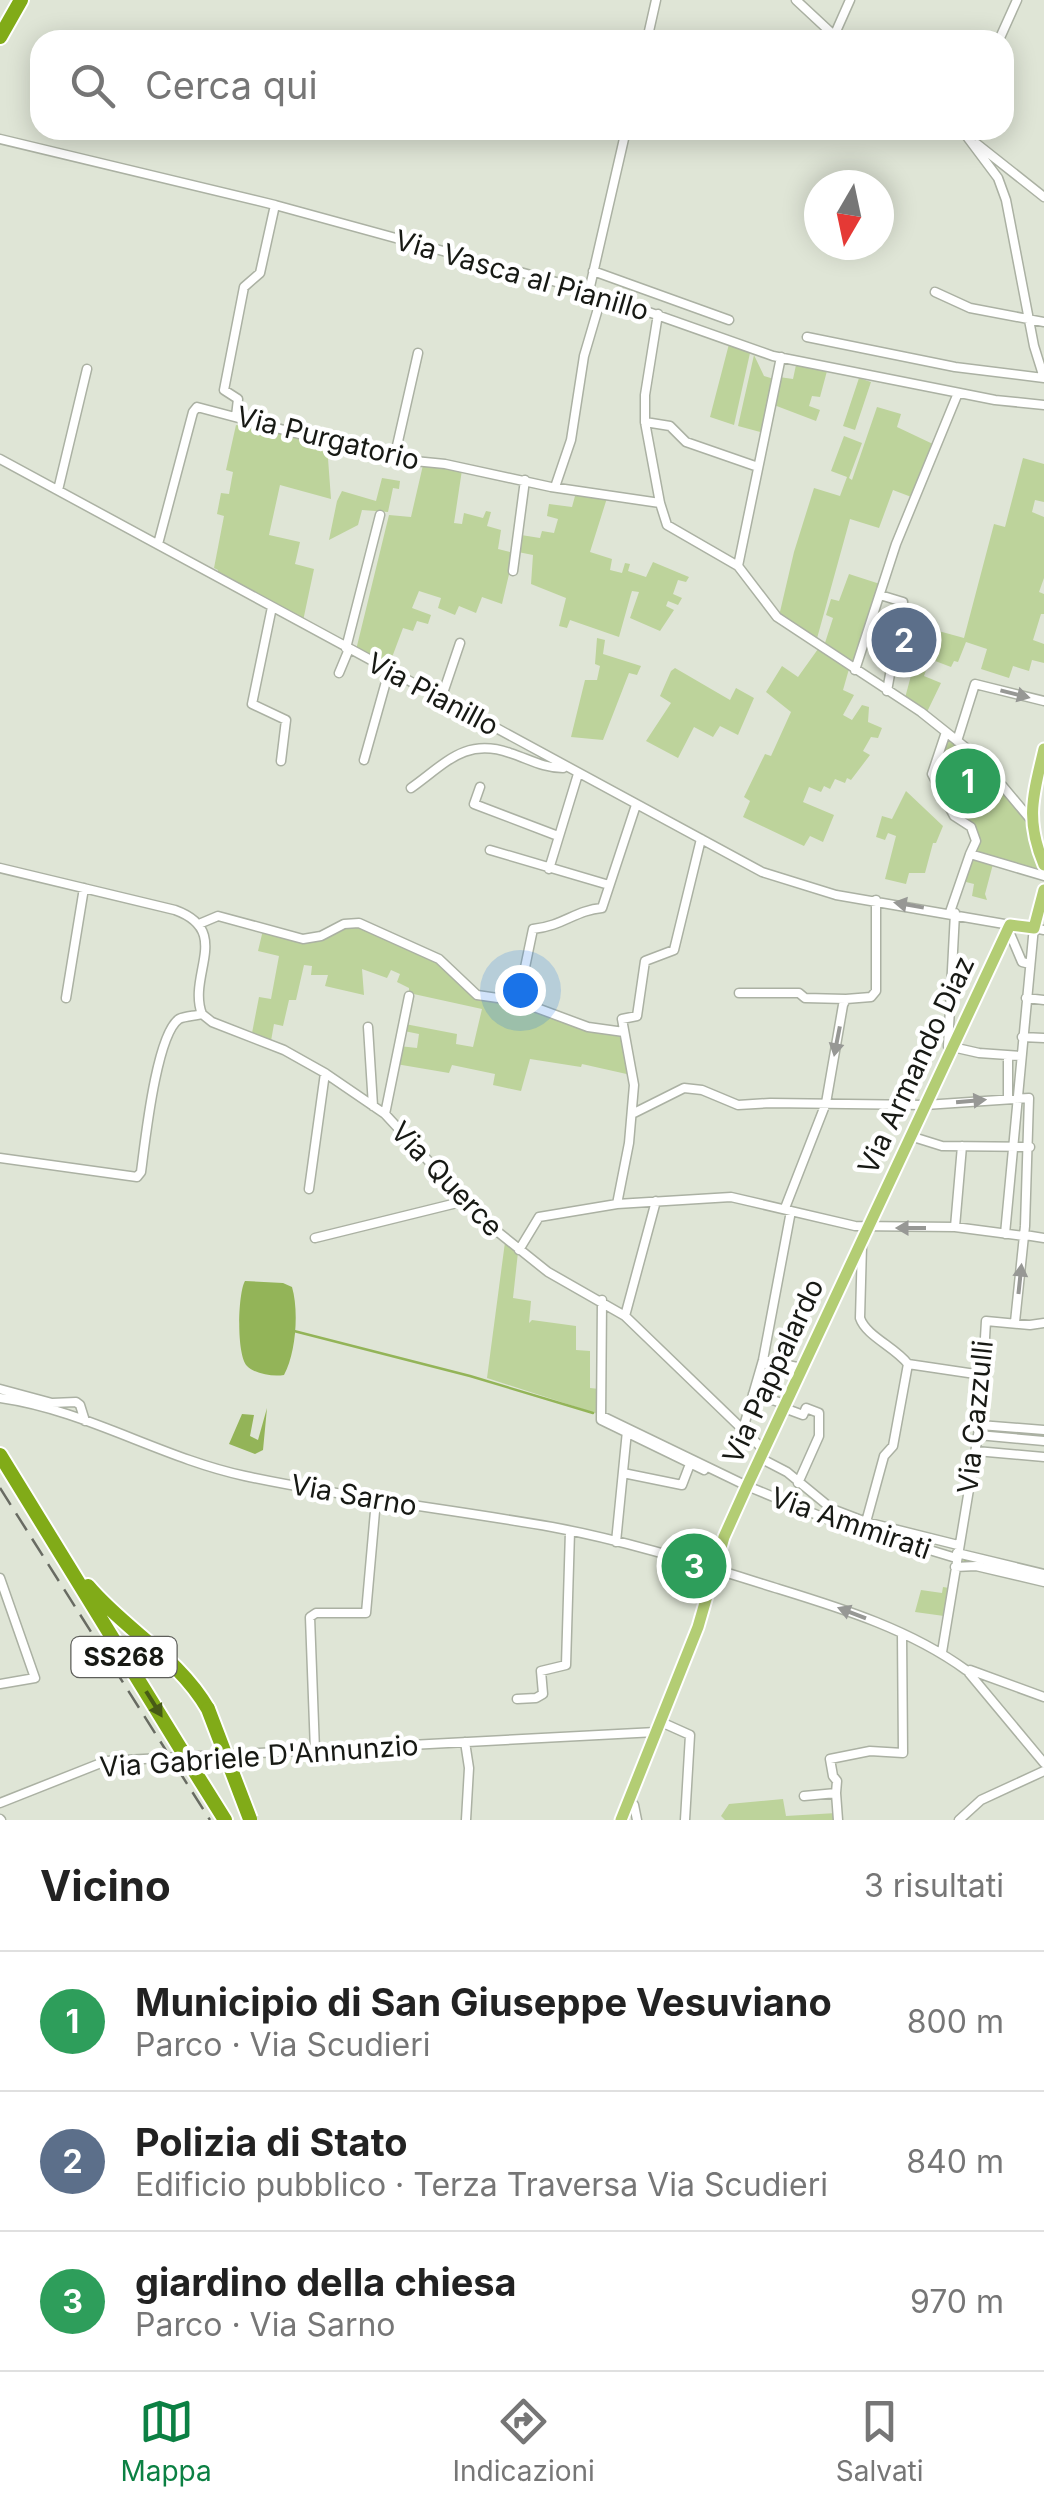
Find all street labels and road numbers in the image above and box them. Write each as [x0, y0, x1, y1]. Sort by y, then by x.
street label: Via Vasca al Pianillo [391, 222, 653, 328]
street label: Via Purgatorio [233, 399, 423, 477]
street label: Via Pianillo [362, 645, 504, 743]
street label: Via Armando Diaz [851, 951, 981, 1179]
street label: Via Querce [384, 1115, 510, 1243]
street label: Via Pappalardo [715, 1273, 831, 1469]
street label: Via Cazzulli [950, 1339, 1000, 1495]
street label: Via Sarno [288, 1467, 420, 1523]
street label: Via Ammirati [766, 1480, 936, 1566]
road number: SS268 [72, 1637, 176, 1677]
street label: Via Gabriele D'Annunzio [98, 1728, 420, 1784]

